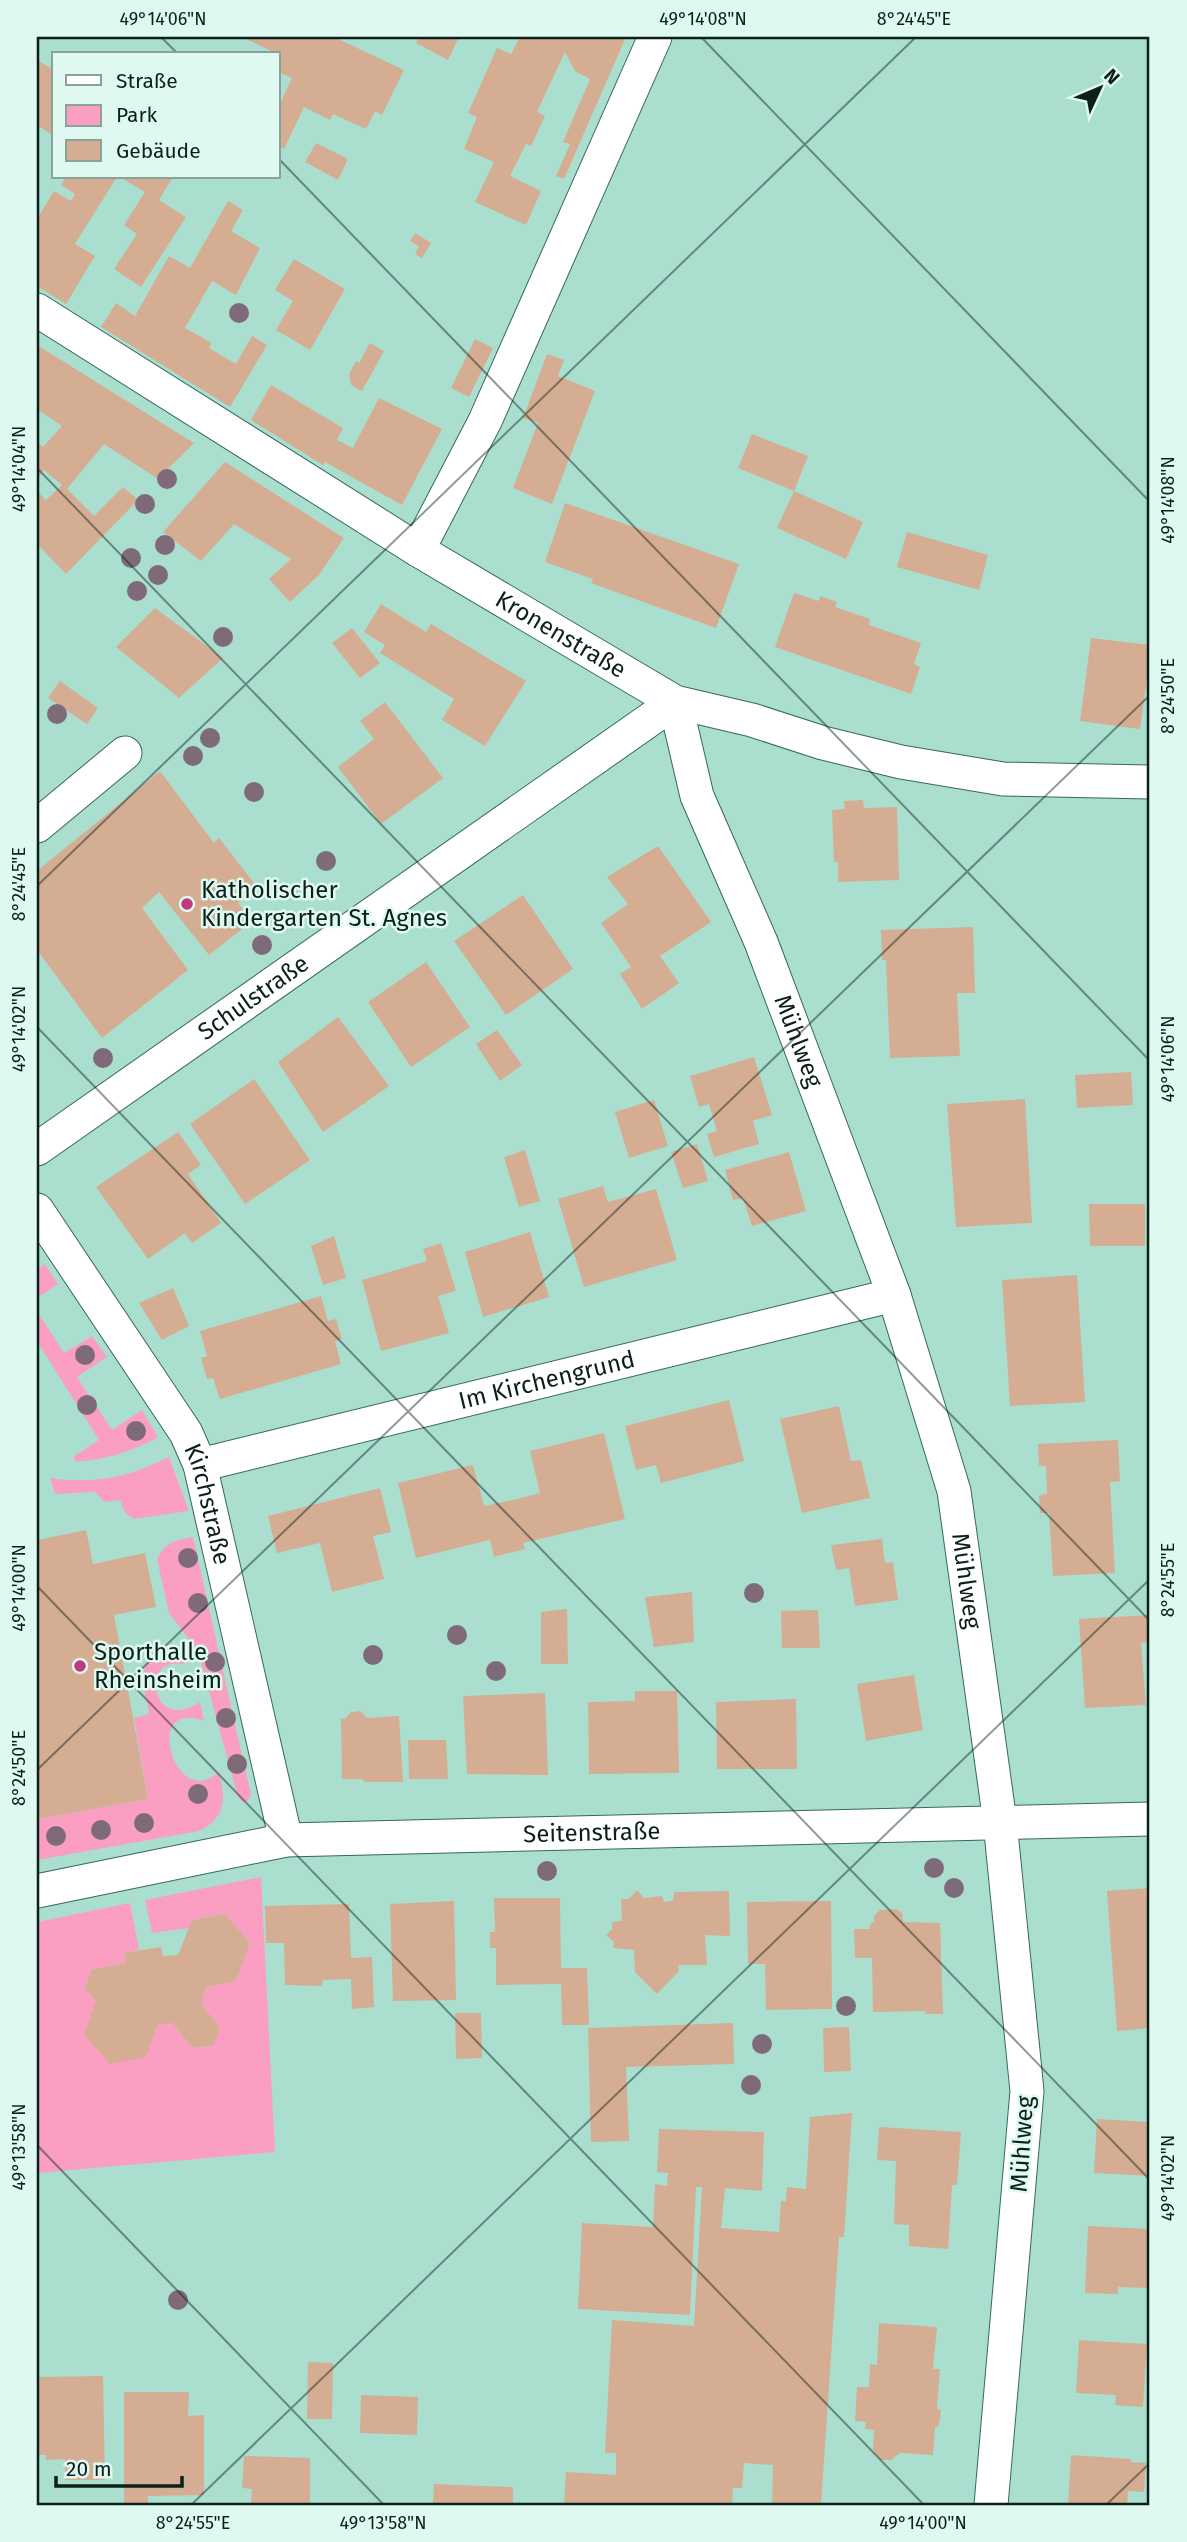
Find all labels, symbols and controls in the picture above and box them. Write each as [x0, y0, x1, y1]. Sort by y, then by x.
text: 49°14'06"N [119, 8, 207, 30]
text: 49°14'08"N [659, 8, 747, 30]
text: 8°24'45"E [877, 8, 951, 30]
legend [52, 52, 280, 178]
north arrow [1064, 52, 1134, 122]
text: N [1099, 64, 1125, 89]
text: Straße [116, 68, 178, 94]
text: Park [116, 102, 158, 128]
text: Gebäude [116, 138, 201, 164]
text: 49°14'04"N [8, 426, 30, 512]
text: 49°14'08"N [1157, 456, 1179, 544]
street label: Kronenstraße [490, 585, 631, 684]
text: 8°24'50"E [1157, 658, 1179, 734]
text: 8°24'45"E [8, 847, 30, 921]
place label: Katholischer Kindergarten St. Agnes [201, 876, 447, 932]
marker: Katholischer Kindergarten St. Agnes [179, 896, 195, 912]
street label: Schulstraße [193, 949, 314, 1046]
text: 49°14'02"N [8, 986, 30, 1072]
street label: Mühlweg [768, 991, 829, 1092]
text: 49°14'06"N [1157, 1015, 1179, 1103]
street label: Im Kirchengrund [456, 1345, 638, 1415]
street label: Kirchstraße [178, 1439, 236, 1567]
street label: Mühlweg [946, 1531, 987, 1631]
text: 8°24'55"E [1157, 1543, 1179, 1617]
text: 49°14'00"N [8, 1544, 30, 1632]
place label: Sporthalle Rheinsheim [94, 1638, 222, 1694]
marker: Sporthalle Rheinsheim [72, 1658, 88, 1674]
text: 8°24'50"E [8, 1730, 30, 1806]
street label: Seitenstraße [523, 1817, 661, 1848]
street label: Mühlweg [1005, 2094, 1039, 2193]
text: 49°13'58"N [8, 2104, 30, 2190]
text: 49°14'02"N [1157, 2135, 1179, 2221]
scale bar [56, 2444, 182, 2488]
text: 20 m [66, 2456, 112, 2482]
text: 8°24'55"E [156, 2512, 230, 2534]
text: 49°13'58"N [340, 2512, 426, 2534]
text: 49°14'00"N [879, 2512, 967, 2534]

